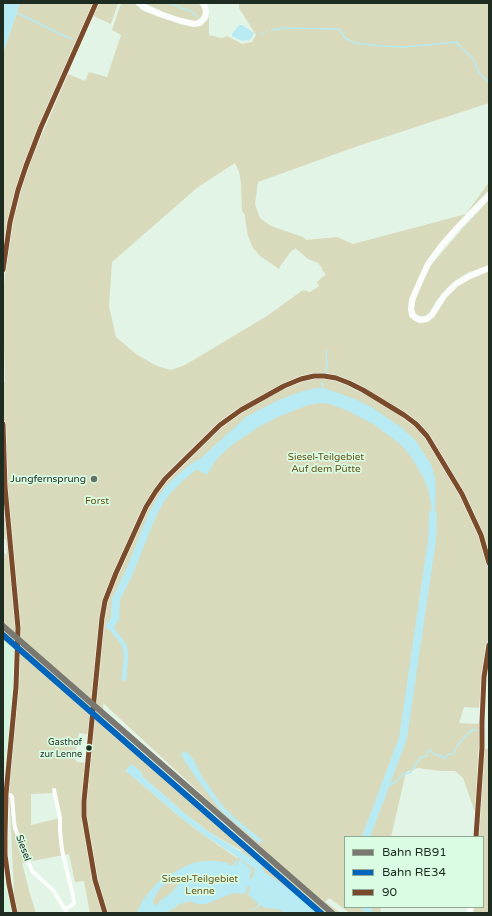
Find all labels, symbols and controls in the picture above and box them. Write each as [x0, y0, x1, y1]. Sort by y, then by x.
park label: Siesel-Teilgebiet Auf dem Pütte [288, 451, 364, 474]
place label: Jungfernsprung [10, 473, 86, 485]
marker: Jungfernsprung [89, 474, 99, 484]
park label: Forst [85, 495, 109, 507]
place label: Gasthof zur Lenne [40, 738, 82, 759]
marker: Gasthof zur Lenne [84, 743, 94, 753]
street label: Siesel [13, 833, 33, 863]
legend [344, 836, 484, 908]
text: Bahn RB91 [382, 845, 447, 859]
text: Bahn RE34 [382, 865, 446, 879]
park label: Siesel-Teilgebiet Lenne [162, 873, 238, 896]
text: 90 [382, 885, 397, 899]

